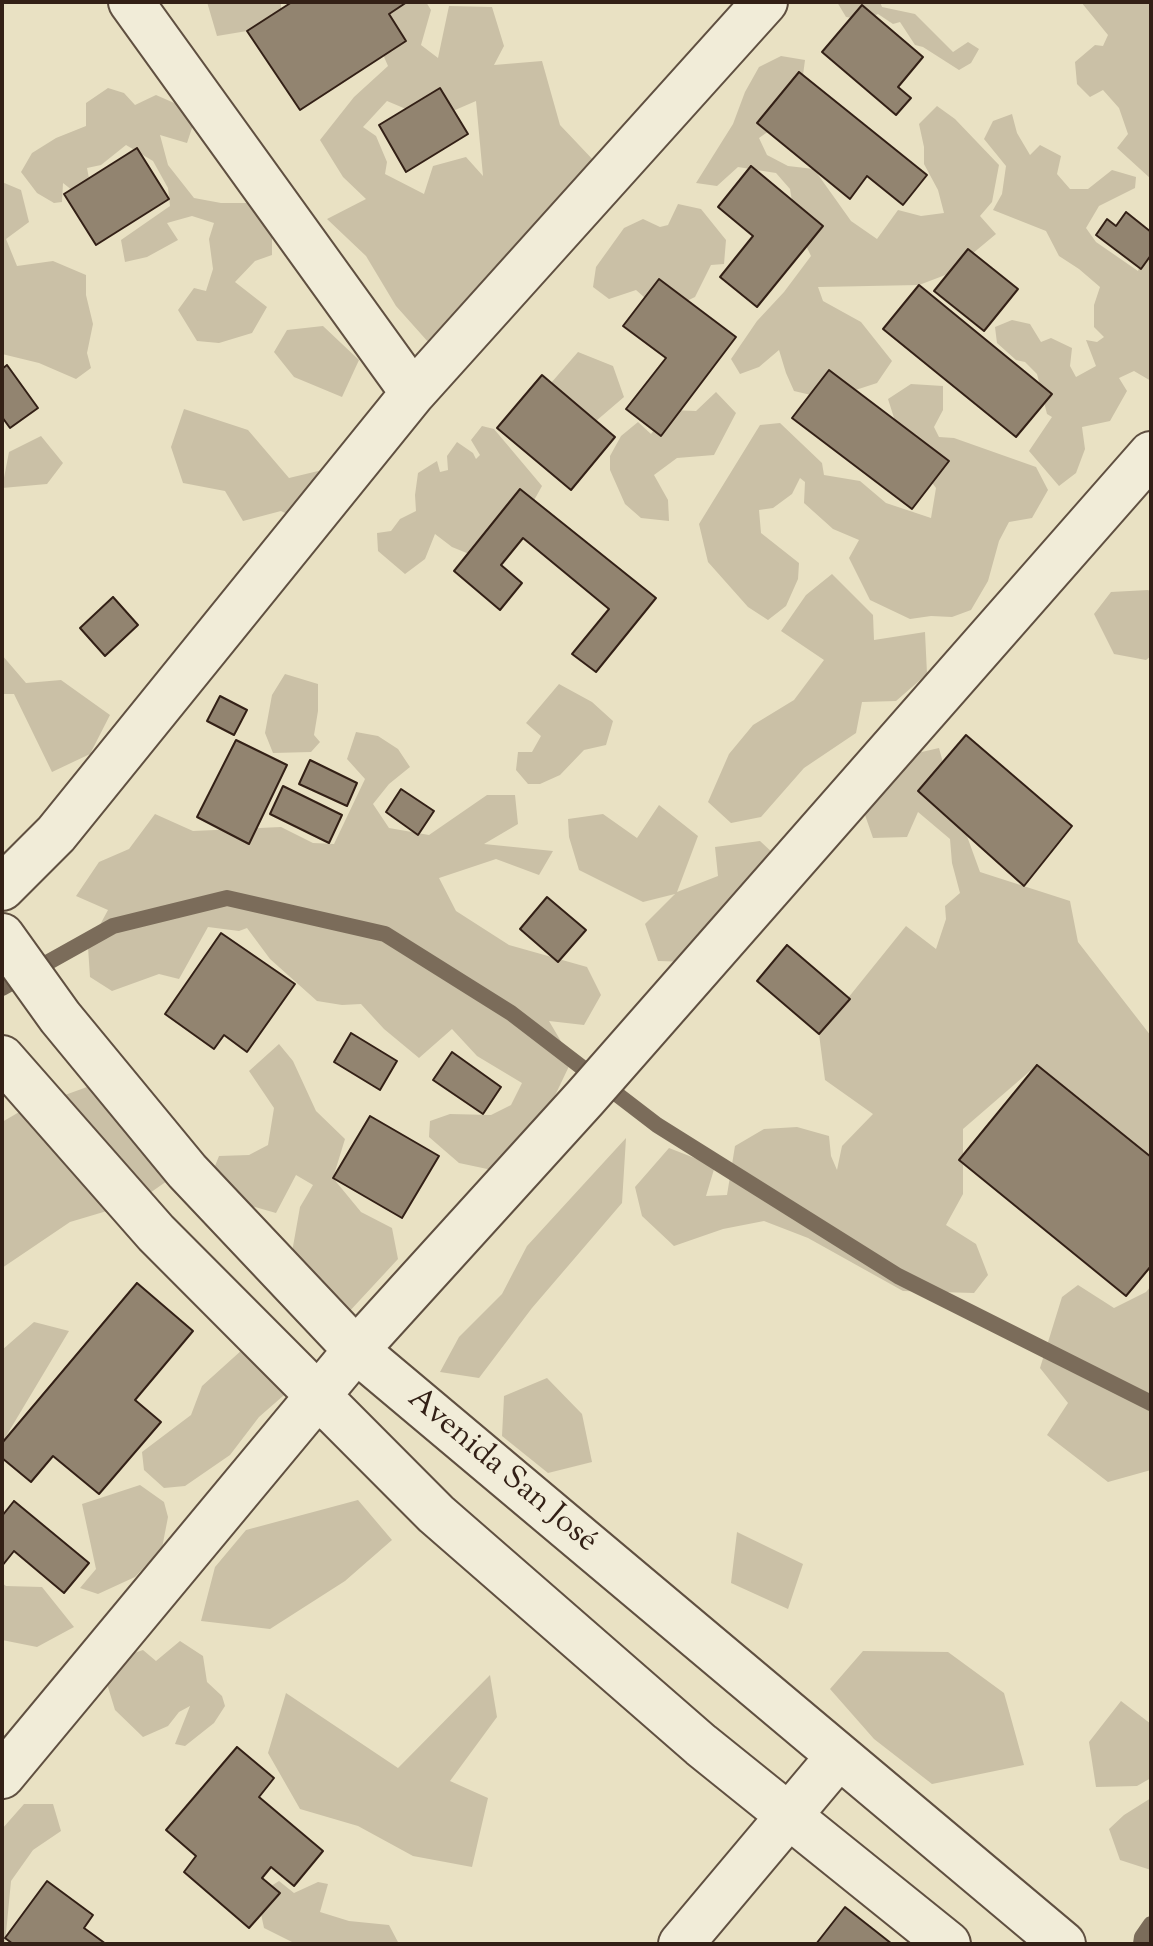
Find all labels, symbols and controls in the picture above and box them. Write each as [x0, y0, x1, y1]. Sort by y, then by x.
street label: Avenida San José [398, 1381, 604, 1563]

